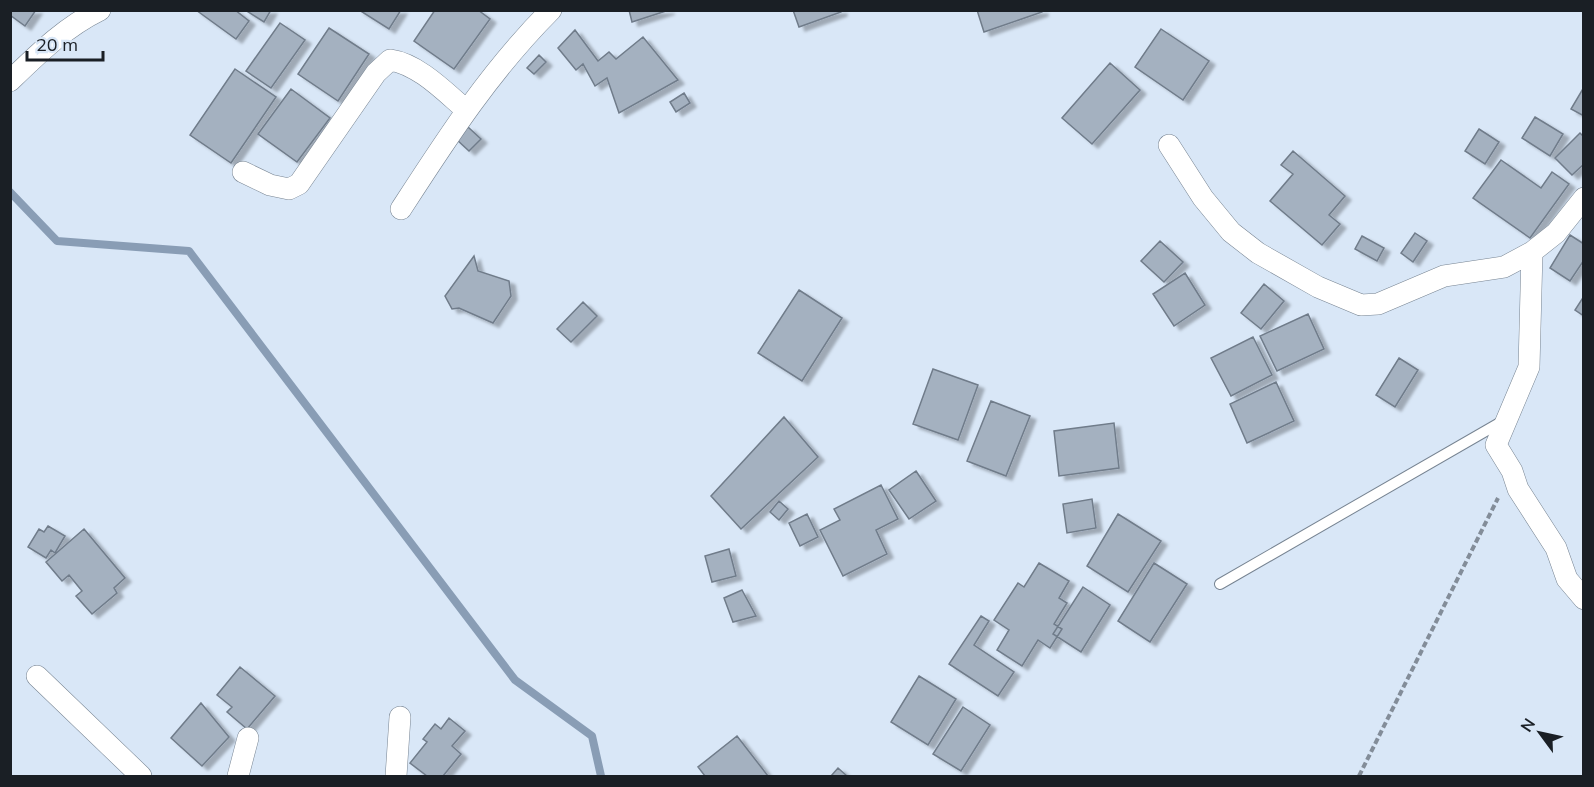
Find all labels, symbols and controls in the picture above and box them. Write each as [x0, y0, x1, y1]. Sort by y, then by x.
scale bar [27, 24, 104, 62]
text: 20 m [36, 33, 78, 56]
north arrow [1510, 703, 1570, 763]
text: N [1516, 714, 1539, 735]

